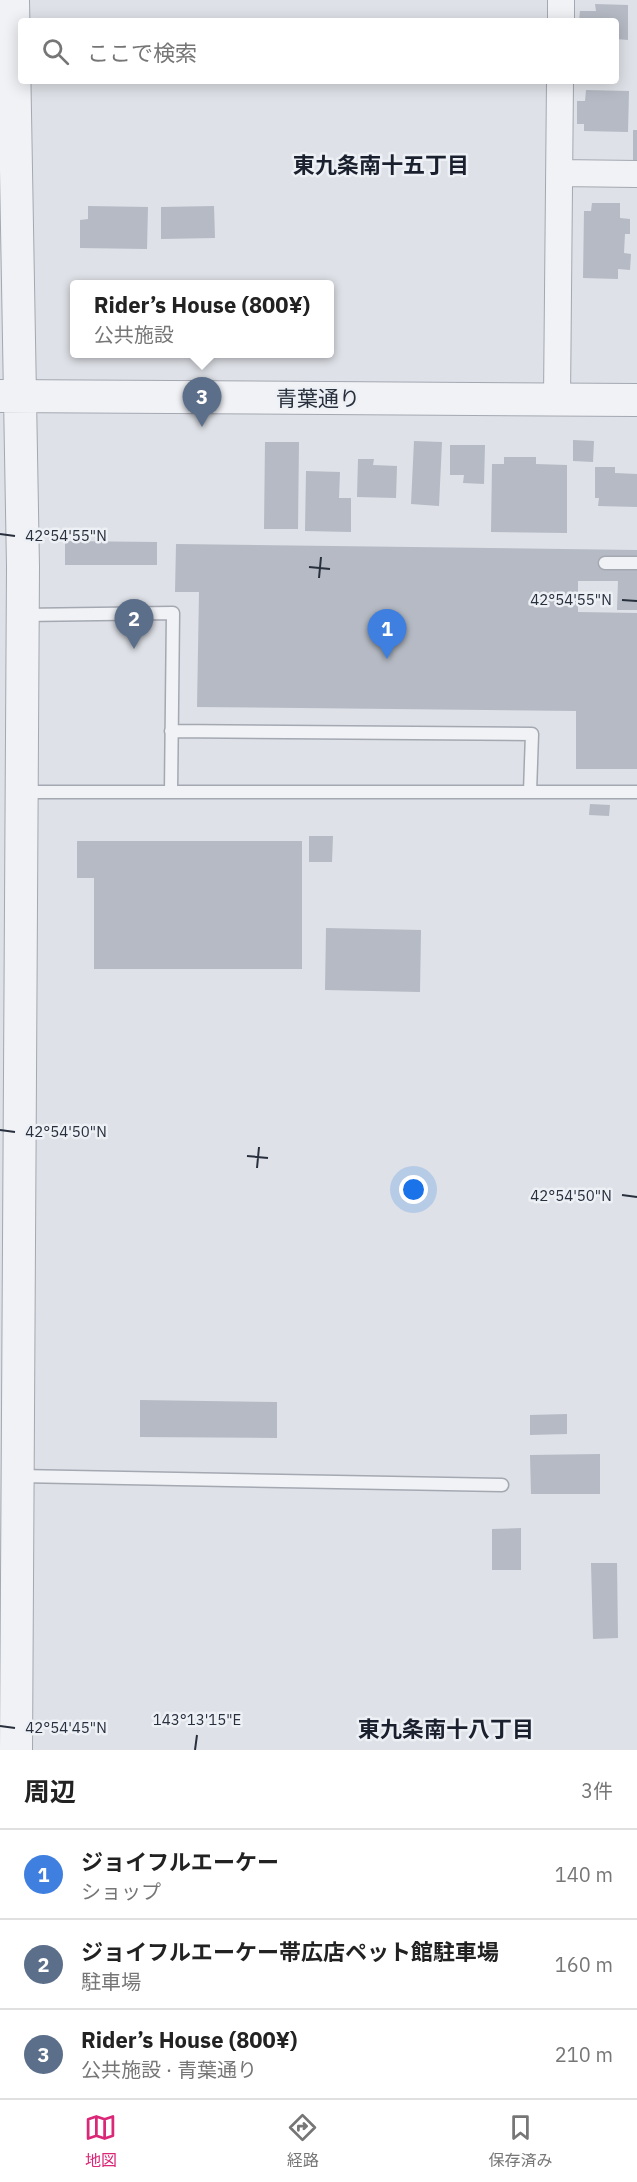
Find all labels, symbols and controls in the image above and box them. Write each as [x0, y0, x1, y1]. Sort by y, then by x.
search box [18, 18, 619, 84]
icon: search [39, 35, 72, 68]
text: ここで検索 [87, 38, 197, 67]
district label: 東九条南十五丁目 [293, 150, 469, 179]
popup [70, 280, 334, 358]
text: Rider’s House (800¥) [94, 290, 310, 319]
text: 公共施設 [94, 321, 174, 348]
pin: 3 [182, 378, 222, 427]
street label: 青葉通り [276, 384, 360, 412]
text: 42°54'55"N [25, 526, 107, 545]
text: 42°54'55"N [530, 590, 612, 609]
pin: 2 [114, 600, 154, 649]
pin: 1 [368, 610, 406, 659]
text: 42°54'50"N [25, 1122, 107, 1141]
your location [399, 1175, 428, 1204]
text: 42°54'50"N [530, 1186, 612, 1205]
text: 143°13'15"E [153, 1710, 241, 1729]
district label: 東九条南十八丁目 [358, 1714, 534, 1743]
text: 42°54'45"N [25, 1718, 107, 1737]
text: 周辺 [24, 1774, 76, 1808]
text: 3件 [581, 1777, 613, 1804]
text: ジョイフルエーケー [81, 1847, 279, 1876]
text: 1 [38, 1861, 50, 1888]
text: 140 m [555, 1861, 613, 1888]
text: ショップ [81, 1878, 161, 1905]
text: ジョイフルエーケー帯広店ペット館駐車場 [81, 1937, 499, 1966]
text: 2 [38, 1951, 50, 1978]
text: 160 m [555, 1951, 613, 1978]
text: 駐車場 [81, 1968, 141, 1995]
text: Rider’s House (800¥) [81, 2025, 298, 2054]
text: 3 [38, 2041, 50, 2068]
text: 210 m [555, 2041, 613, 2068]
text: 公共施設 · 青葉通り [81, 2056, 257, 2083]
tab: 地図 [84, 2111, 117, 2171]
tab: 経路 [286, 2111, 319, 2171]
tab: 保存済み [488, 2111, 552, 2171]

